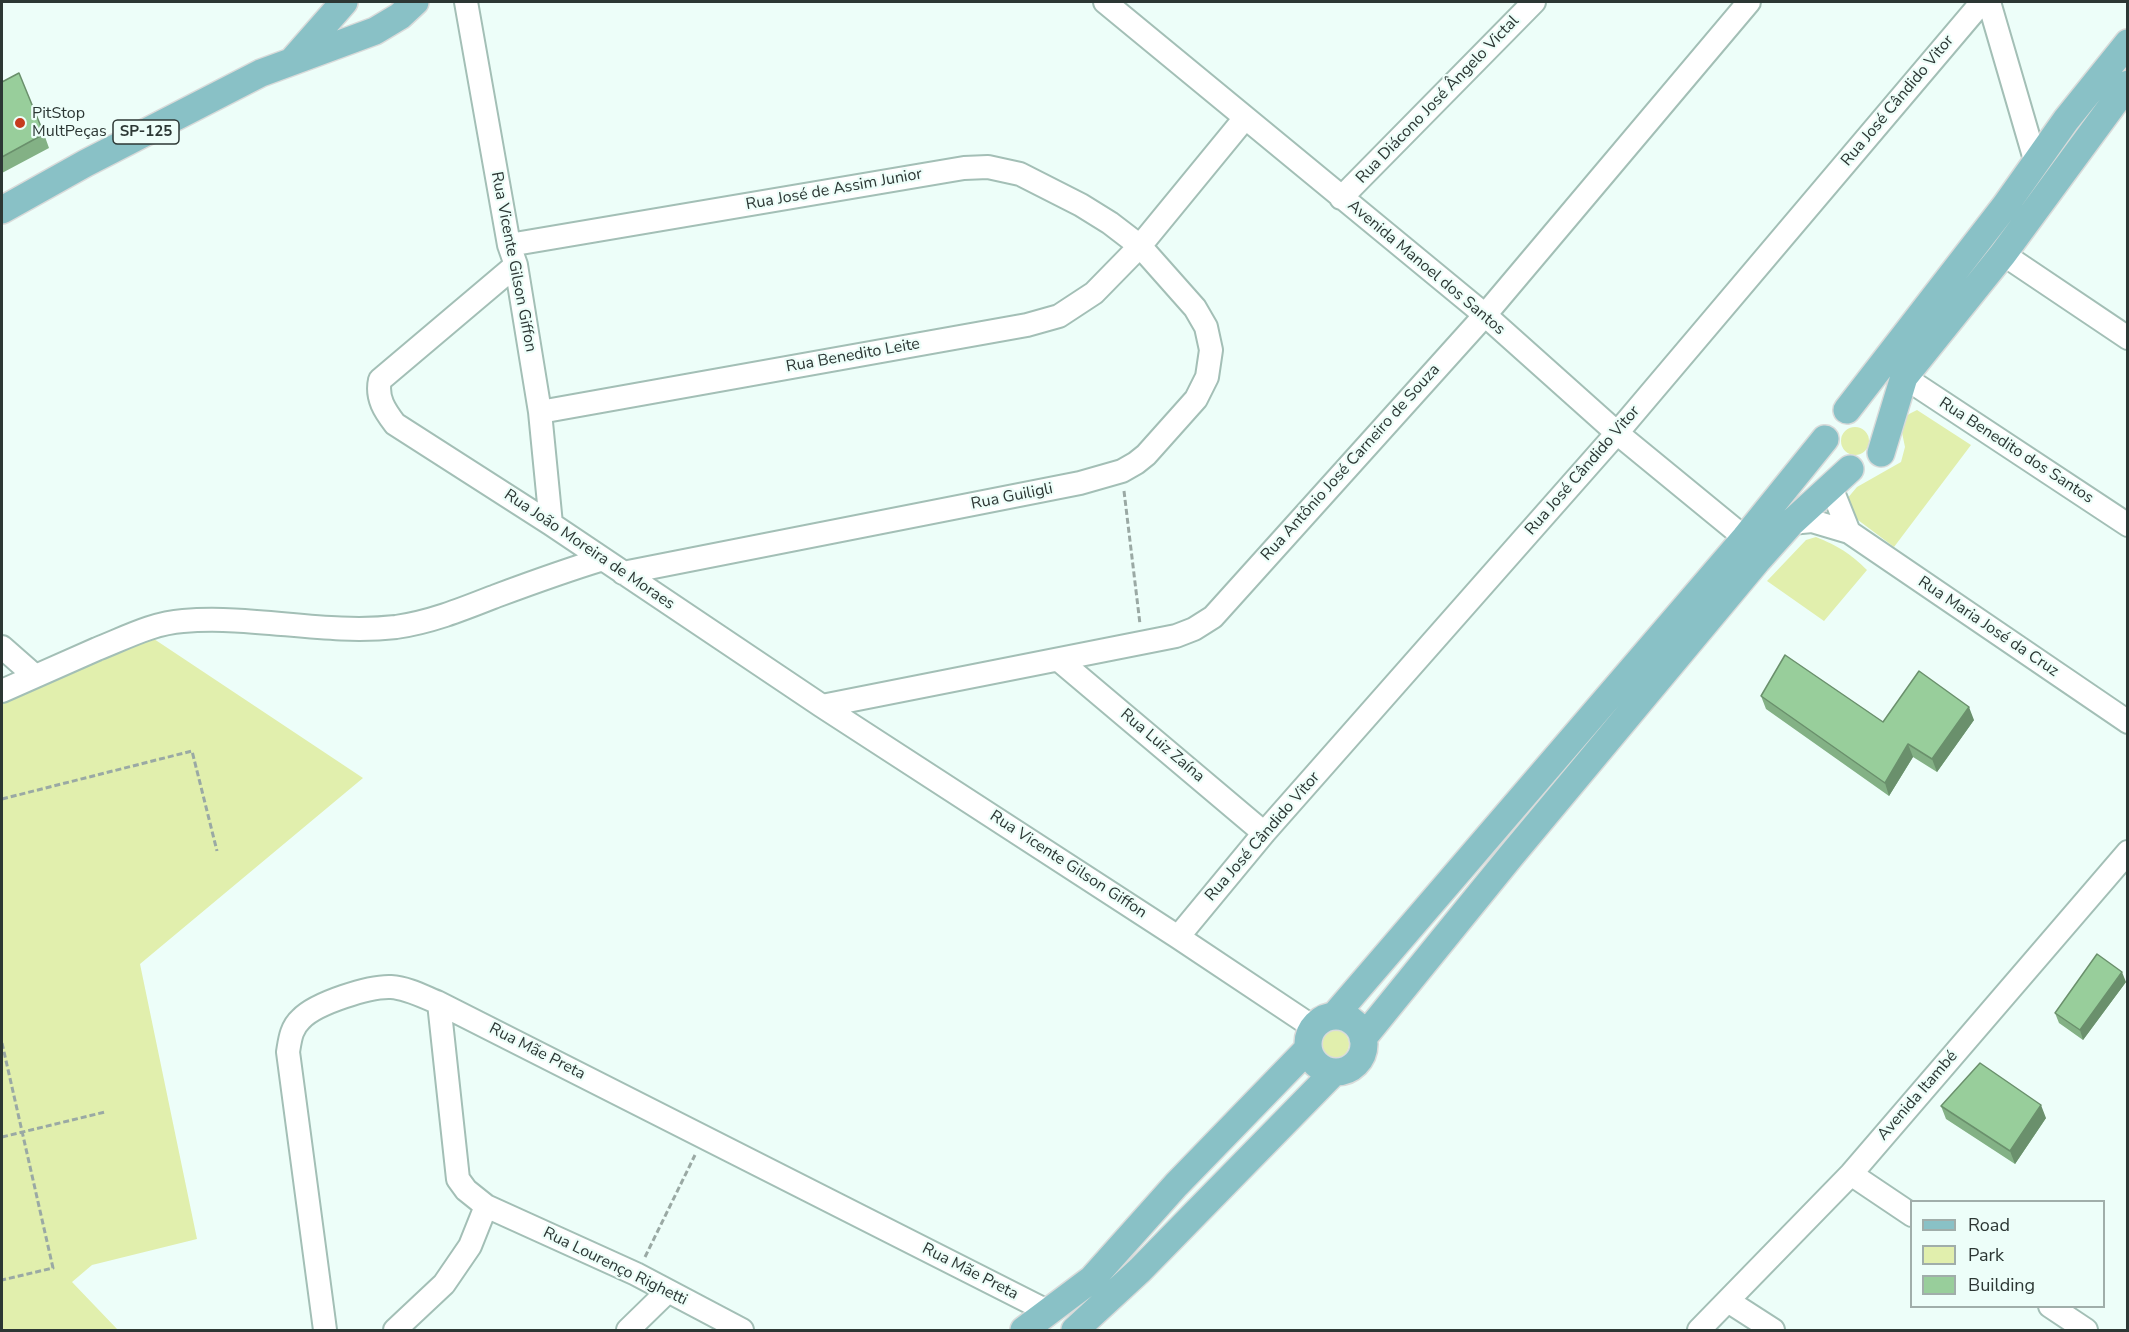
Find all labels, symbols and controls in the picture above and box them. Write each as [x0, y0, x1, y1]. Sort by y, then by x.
street label: Rua Diácono José Ângelo Victal [1353, 12, 1523, 188]
street label: Rua José Cândido Vitor [1838, 32, 1958, 170]
place label: PitStop MultPeças [32, 104, 107, 142]
marker: PitStop MultPeças [13, 116, 27, 130]
road number: SP-125 [113, 120, 179, 144]
street label: Rua José de Assim Junior [744, 165, 924, 215]
street label: Rua Vicente Gilson Giffon [486, 170, 540, 354]
street label: Avenida Manoel dos Santos [1343, 196, 1509, 340]
street label: Rua Benedito Leite [785, 335, 921, 377]
street label: Rua Antônio José Carneiro de Souza [1258, 361, 1444, 565]
street label: Rua Benedito dos Santos [1935, 394, 2097, 508]
street label: Rua José Cândido Vitor [1522, 402, 1644, 540]
street label: Rua Guiligli [970, 480, 1054, 514]
street label: Rua João Moreira de Moraes [500, 486, 678, 614]
street label: Rua Maria José da Cruz [1914, 573, 2062, 681]
street label: Rua Luiz Zaína [1116, 705, 1208, 787]
street label: Rua José Cândido Vitor [1202, 768, 1324, 906]
street label: Rua Vicente Gilson Giffon [986, 807, 1150, 923]
street label: Rua Mãe Preta [486, 1020, 588, 1084]
street label: Avenida Itambé [1874, 1047, 1962, 1145]
legend [1910, 1200, 2105, 1308]
text: Road [1968, 1213, 2010, 1237]
street label: Rua Lourenço Righetti [540, 1224, 690, 1310]
street label: Rua Mãe Preta [919, 1240, 1021, 1304]
text: Park [1968, 1243, 2004, 1267]
text: Building [1968, 1273, 2035, 1297]

